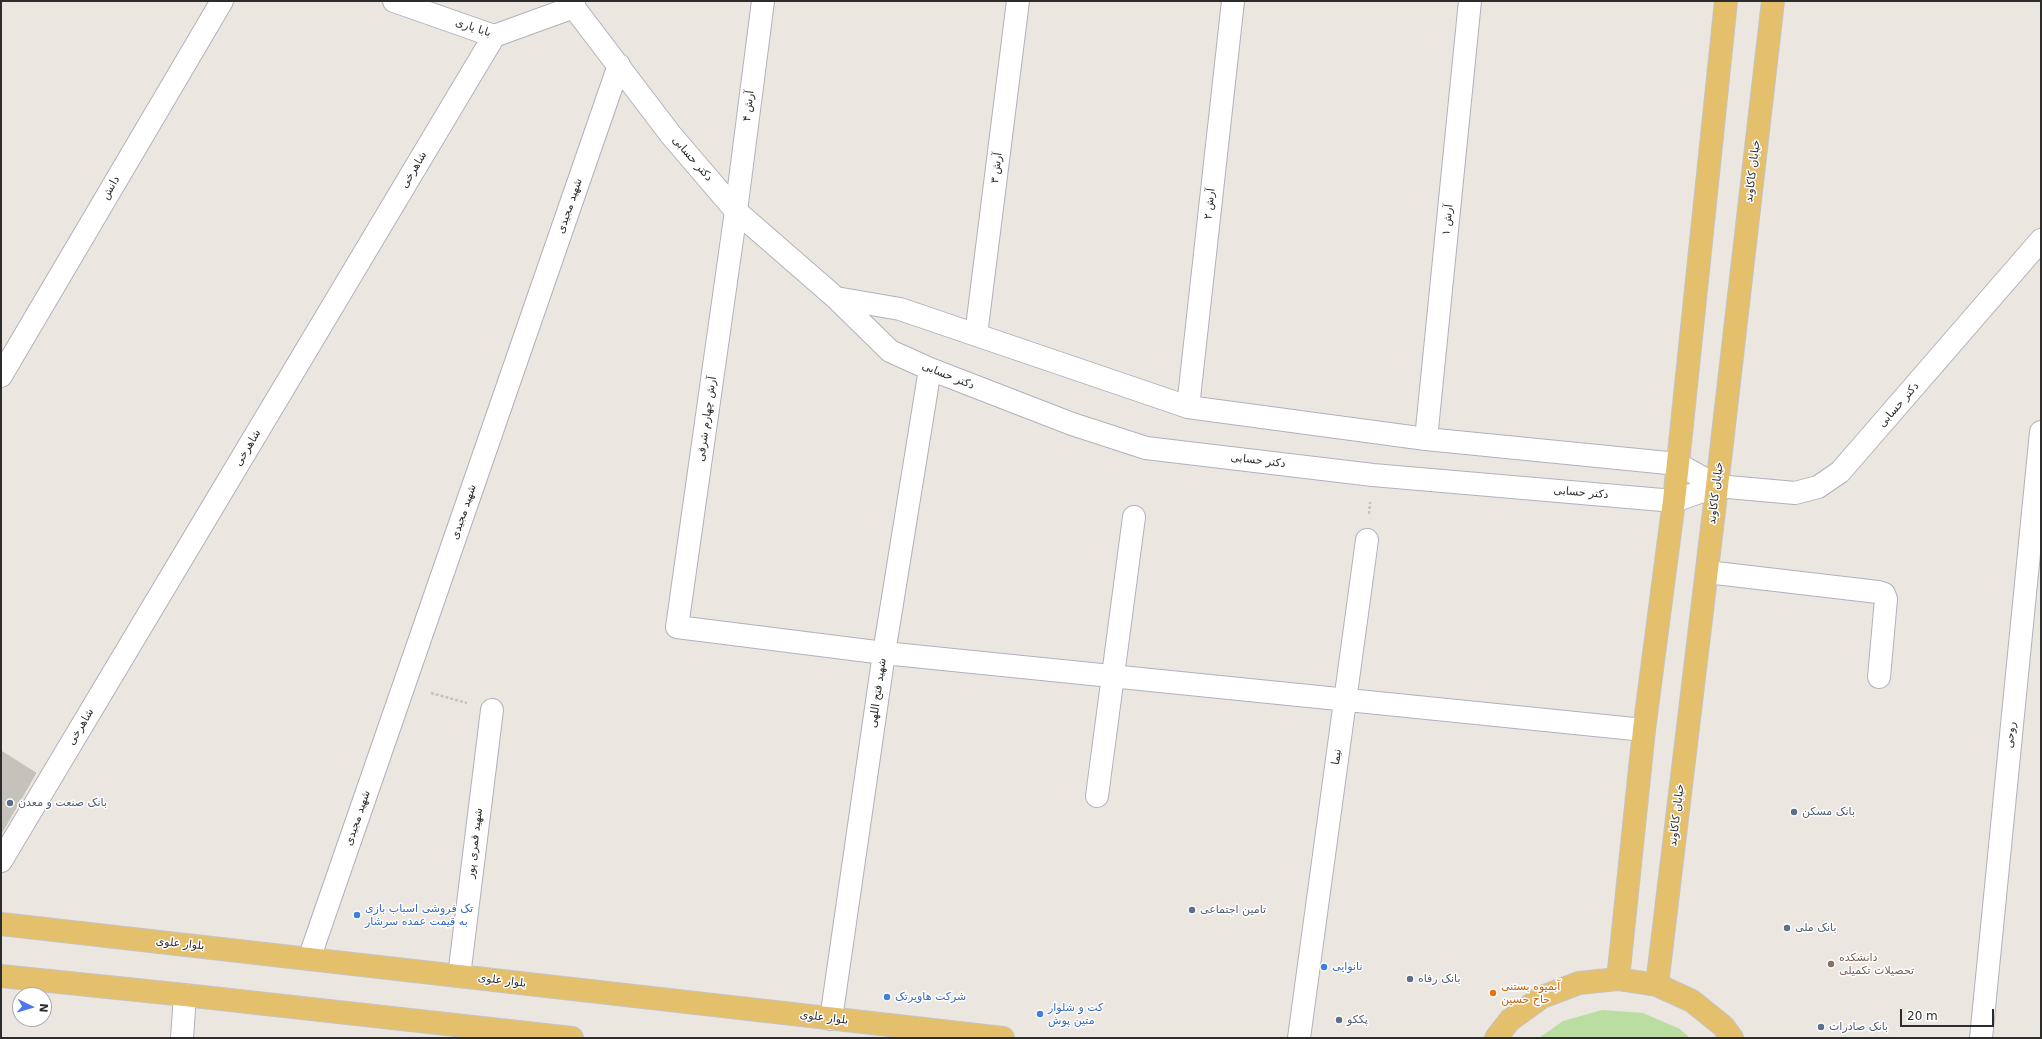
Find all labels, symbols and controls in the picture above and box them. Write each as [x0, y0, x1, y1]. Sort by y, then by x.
street label: بابا یاری [454, 16, 492, 40]
street label: آرش ۴ [741, 90, 757, 122]
street label: دکتر حسابی [669, 134, 715, 184]
street label: خیابان کاکاوند [1743, 139, 1763, 203]
street label: شاهرخی [398, 149, 430, 191]
street label: آرش ۳ [989, 152, 1005, 184]
street label: دانش [99, 174, 123, 202]
street label: شهید مجیدی [554, 177, 586, 235]
street label: آرش ۲ [1202, 188, 1218, 220]
street label: آرش ۱ [1440, 204, 1456, 236]
street label: دکتر حسابی [920, 360, 976, 392]
street label: آرش چهارم شرقی [694, 376, 720, 462]
street label: دکتر حسابی [1876, 380, 1922, 430]
street label: شاهرخی [232, 427, 264, 469]
street label: دکتر حسابی [1230, 451, 1286, 471]
street label: خیابان کاکاوند [1706, 461, 1726, 525]
street label: شهید مجیدی [448, 483, 480, 541]
street label: دکتر حسابی [1553, 484, 1609, 502]
street label: شهید فتح اللهی [867, 657, 889, 729]
street label: شاهرخی [65, 706, 97, 748]
street label: روحی [2003, 721, 2019, 749]
street label: نیما [1329, 748, 1345, 766]
street label: خیابان کاکاوند [1667, 783, 1687, 847]
street label: شهید مجیدی [342, 789, 374, 847]
place label: بانک صنعت و معدن [18, 796, 107, 810]
marker: بانک صنعت و معدن [5, 798, 15, 808]
place label: بانک مسکن [1802, 805, 1855, 819]
street label: شهید قمری پور [464, 807, 486, 879]
marker: بانک مسکن [1789, 807, 1799, 817]
place label: تک فروشی اسباب بازی به قیمت عمده سرشار [365, 902, 473, 928]
place label: تامین اجتماعی [1200, 903, 1266, 917]
marker: تامین اجتماعی [1187, 905, 1197, 915]
marker: تک فروشی اسباب بازی به قیمت عمده سرشار [352, 910, 362, 920]
place label: بانک ملی [1795, 921, 1837, 935]
marker: بانک ملی [1782, 923, 1792, 933]
street label: بلوار علوی [155, 935, 205, 953]
place label: دانشکده تحصیلات تکمیلی [1839, 951, 1914, 977]
marker: دانشکده تحصیلات تکمیلی [1826, 959, 1836, 969]
place label: نانوایی [1332, 960, 1362, 974]
marker: نانوایی [1319, 962, 1329, 972]
street label: بلوار علوی [477, 971, 527, 991]
place label: بانک رفاه [1418, 972, 1461, 986]
marker: بانک رفاه [1405, 974, 1415, 984]
place label: آبمیوه بستنی حاج حسین [1501, 980, 1560, 1006]
north arrow [12, 987, 52, 1027]
marker: آبمیوه بستنی حاج حسین [1488, 988, 1498, 998]
place label: شرکت هاویرتک [895, 990, 966, 1004]
marker: شرکت هاویرتک [882, 992, 892, 1002]
place label: کت و شلوار متین پوش [1048, 1001, 1103, 1027]
scale bar [1902, 1001, 1996, 1027]
text: N [37, 1003, 50, 1013]
street label: بلوار علوی [799, 1008, 849, 1028]
marker: کت و شلوار متین پوش [1035, 1009, 1045, 1019]
text: 20 m [1907, 1009, 1938, 1023]
place label: پککو [1347, 1013, 1368, 1027]
marker: پککو [1334, 1015, 1344, 1025]
place label: بانک صادرات [1829, 1020, 1888, 1034]
marker: بانک صادرات [1816, 1022, 1826, 1032]

